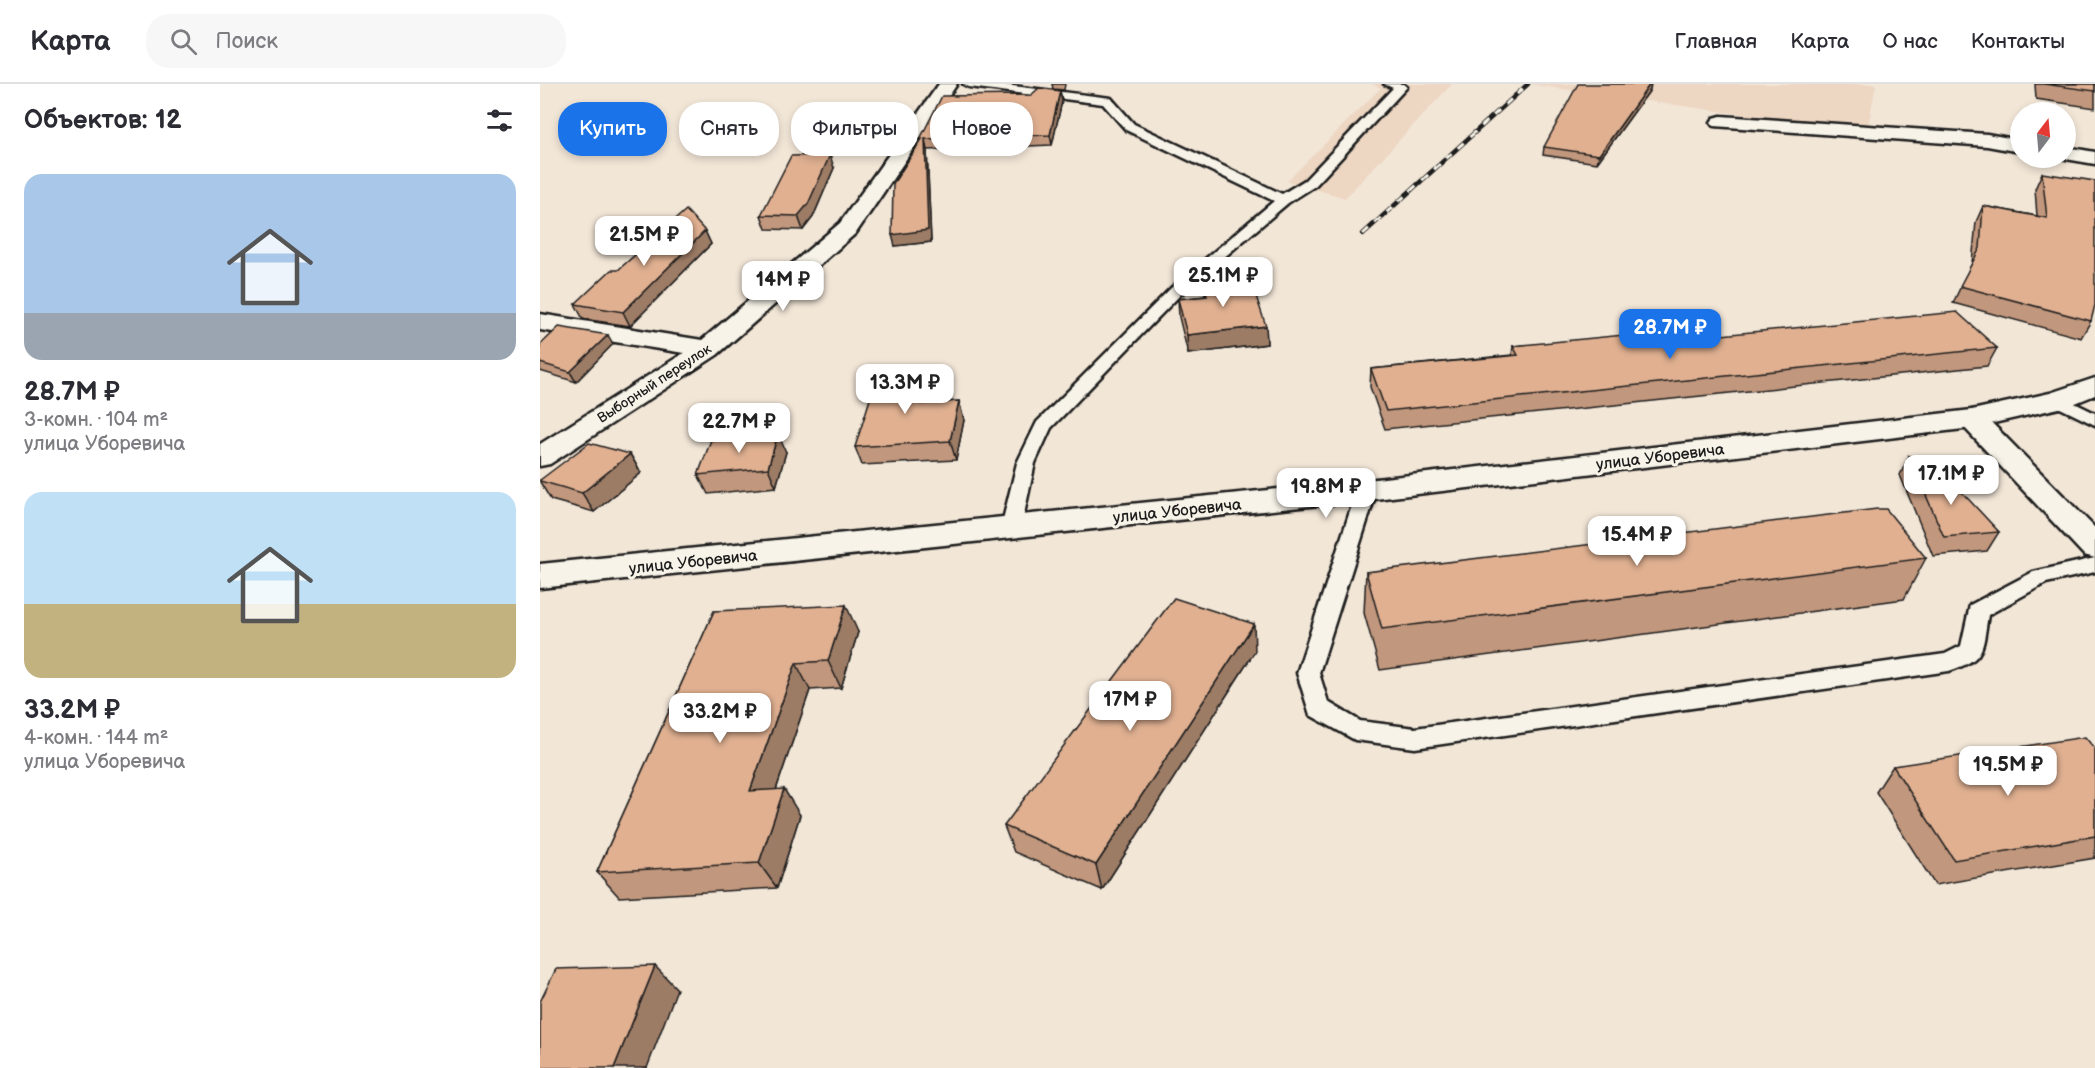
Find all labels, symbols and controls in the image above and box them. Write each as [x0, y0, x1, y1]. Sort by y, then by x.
search box [146, 14, 566, 68]
text: Карта [30, 25, 110, 58]
icon: search [167, 25, 200, 58]
text: Поиск [215, 28, 278, 55]
text: Главная [1674, 29, 1757, 54]
text: Карта [1790, 29, 1849, 54]
text: О нас [1882, 29, 1938, 54]
text: Контакты [1971, 29, 2065, 54]
chip: Купить [558, 102, 667, 156]
chip: Снять [679, 102, 779, 156]
chip: Фильтры [791, 102, 918, 156]
chip: Новое [930, 102, 1033, 156]
north arrow [2010, 102, 2076, 168]
map controls [2010, 102, 2076, 168]
icon: filters [483, 104, 516, 137]
text: Объектов: 12 [24, 105, 182, 136]
icon: home [216, 213, 324, 321]
pin: 21.5M ₽ [589, 216, 699, 267]
text: 21.5M ₽ [609, 223, 679, 247]
pin: 25.1M ₽ [1168, 257, 1278, 308]
pin: 14M ₽ [741, 261, 825, 312]
text: 25.1M ₽ [1188, 264, 1258, 288]
text: 14M ₽ [756, 268, 810, 292]
pin: 28.7M ₽ [1615, 309, 1725, 360]
text: 28.7M ₽ [1633, 316, 1707, 340]
street label: Выборный переулок [594, 340, 715, 427]
pin: 13.3M ₽ [850, 364, 960, 415]
text: 13.3M ₽ [870, 371, 940, 395]
text: 28.7M ₽ [24, 377, 120, 408]
pin: 22.7M ₽ [684, 403, 794, 454]
text: 3-комн. · 104 m² [24, 408, 168, 432]
text: 22.7M ₽ [702, 410, 776, 434]
text: улица Уборевича [24, 432, 185, 456]
street label: улица Уборевича [1595, 440, 1726, 475]
pin: 17.1M ₽ [1896, 455, 2006, 506]
text: 17.1M ₽ [1918, 462, 1984, 486]
pin: 19.8M ₽ [1271, 468, 1381, 519]
text: 19.8M ₽ [1291, 475, 1361, 499]
street label: улица Уборевича [1112, 495, 1243, 528]
pin: 15.4M ₽ [1582, 516, 1692, 567]
text: 15.4M ₽ [1602, 523, 1672, 547]
icon: home [216, 531, 324, 639]
street label: улица Уборевича [628, 546, 759, 579]
pin: 17M ₽ [1088, 681, 1172, 732]
text: 17M ₽ [1103, 688, 1157, 712]
pin: 33.2M ₽ [665, 693, 775, 744]
text: 33.2M ₽ [24, 695, 120, 726]
text: 33.2M ₽ [683, 700, 757, 724]
text: 4-комн. · 144 m² [24, 726, 168, 750]
pin: 19.5M ₽ [1953, 746, 2063, 797]
text: улица Уборевича [24, 750, 185, 774]
text: 19.5M ₽ [1973, 753, 2043, 777]

